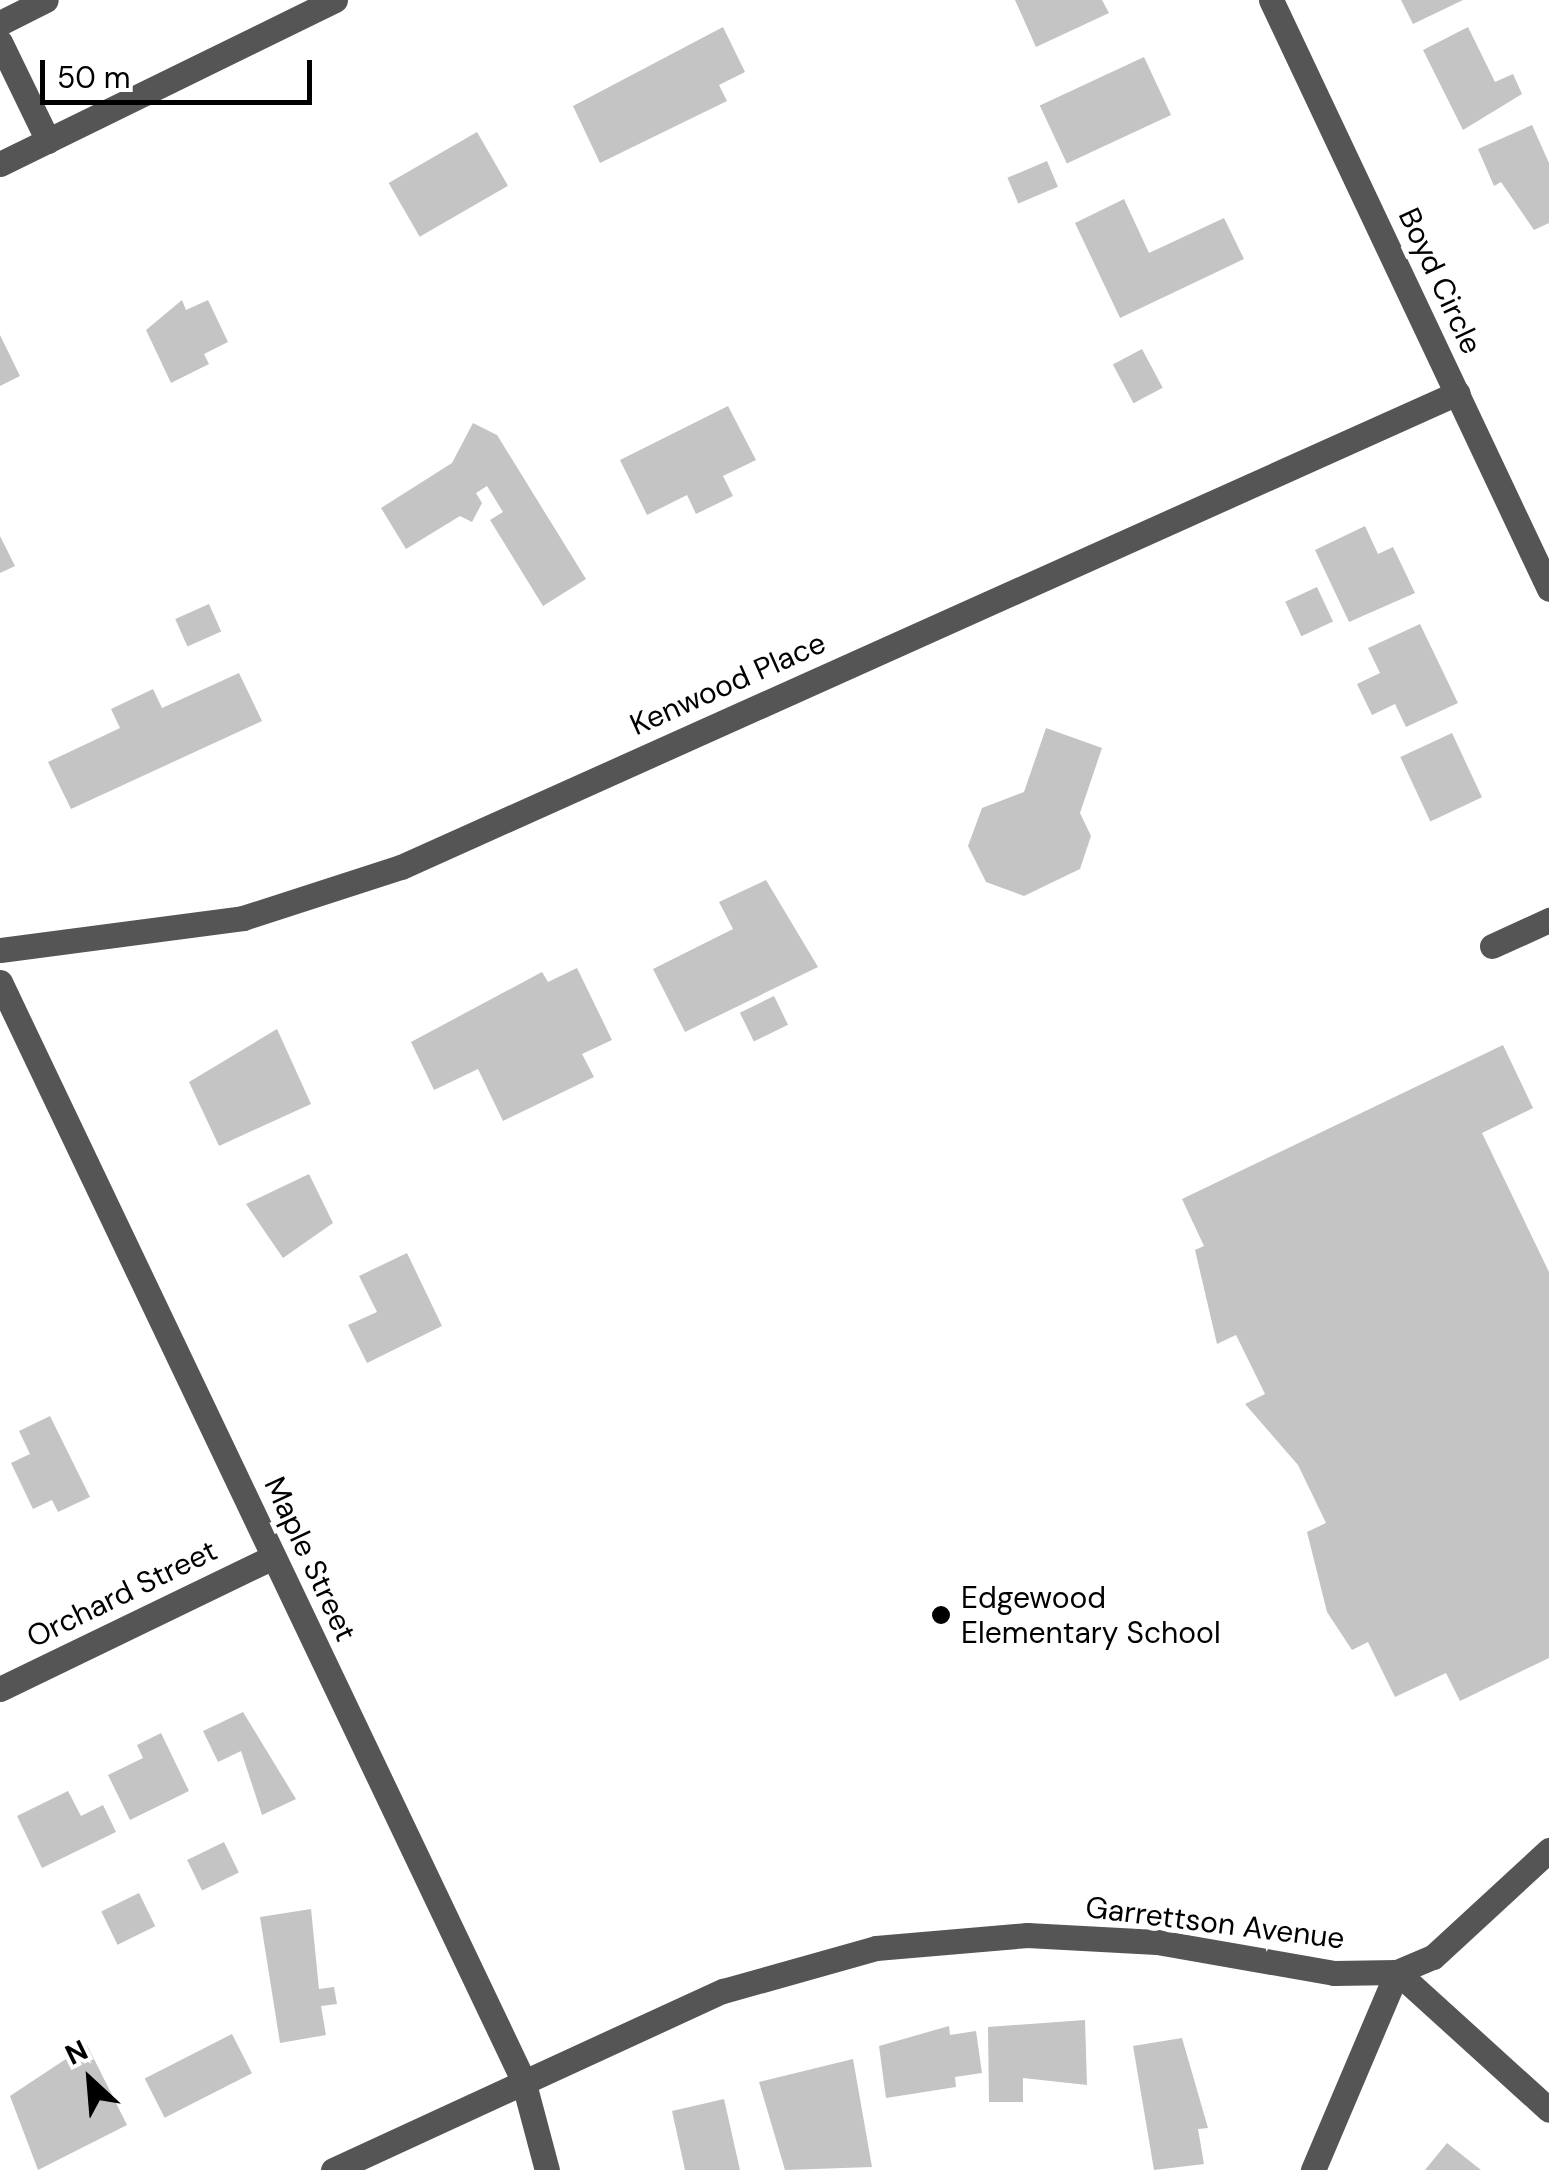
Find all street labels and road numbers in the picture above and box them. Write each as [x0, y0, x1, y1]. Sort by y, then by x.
street label: Boyd Circle [1391, 202, 1489, 360]
street label: Kenwood Place [625, 625, 831, 743]
street label: Maple Street [256, 1471, 364, 1647]
street label: Orchard Street [21, 1532, 223, 1656]
street label: Garrettson Avenue [1083, 1889, 1347, 1957]

